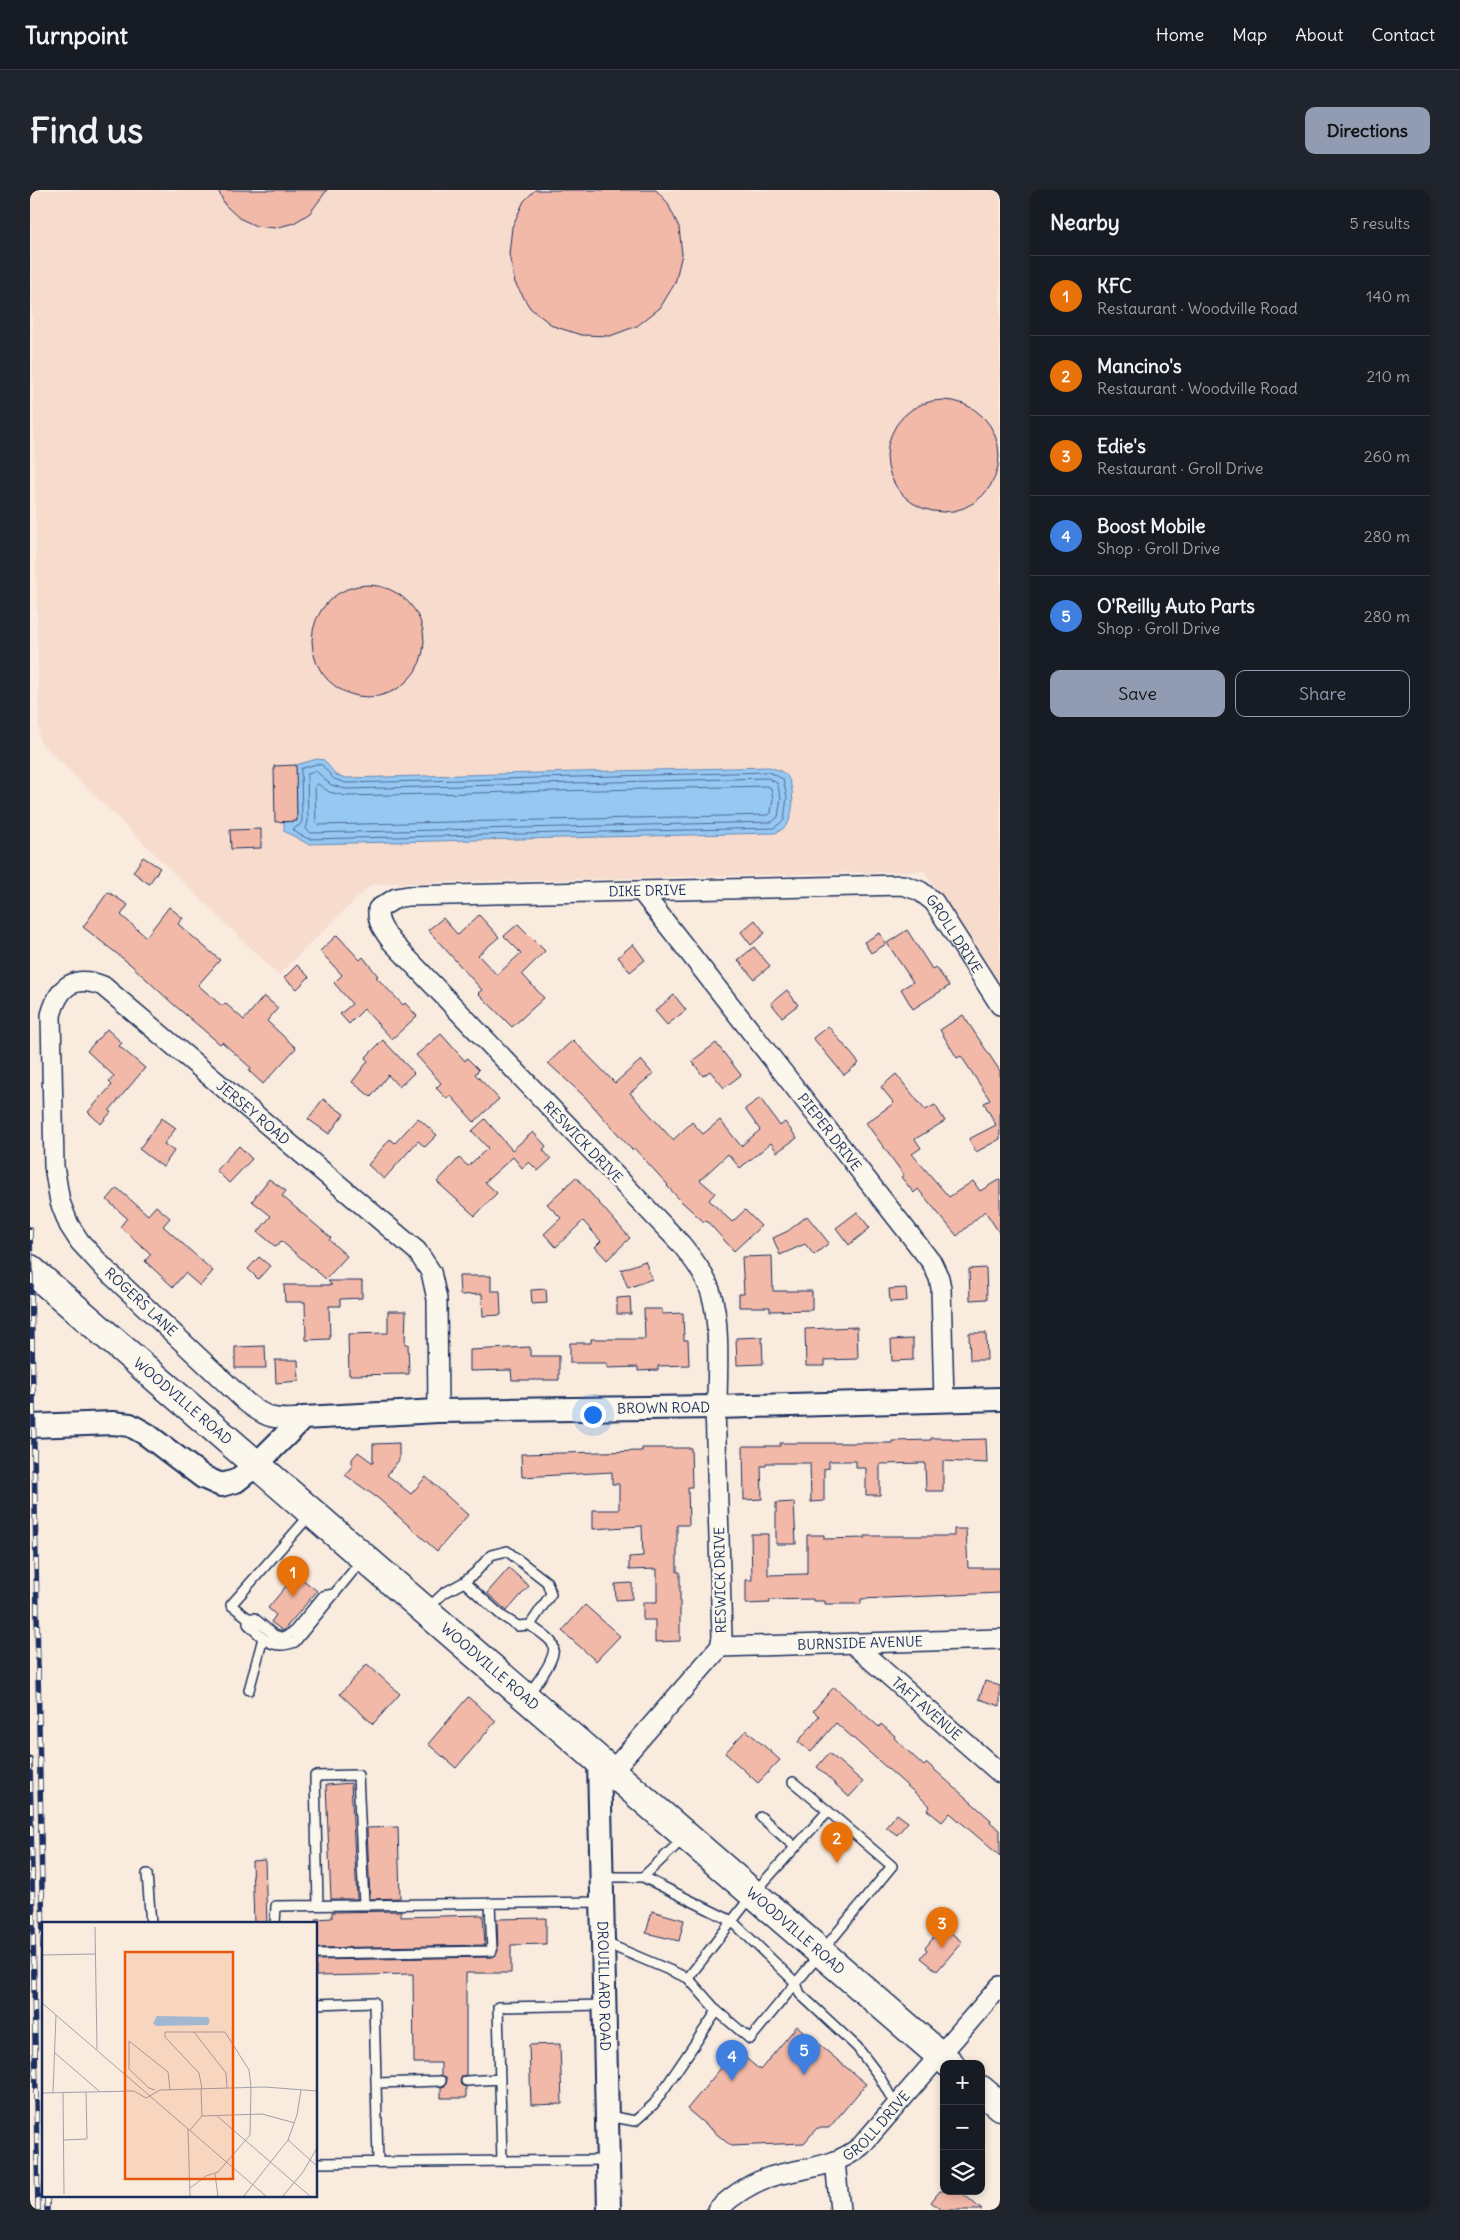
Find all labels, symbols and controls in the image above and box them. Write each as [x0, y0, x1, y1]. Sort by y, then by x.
text: Turnpoint [25, 20, 128, 50]
text: Home [1156, 23, 1204, 46]
text: Map [1232, 23, 1267, 46]
text: About [1295, 23, 1343, 46]
text: Contact [1371, 23, 1435, 46]
button: Directions [1305, 107, 1430, 154]
text: Find us [30, 108, 143, 152]
text: Nearby [1050, 209, 1120, 236]
text: 5 results [1349, 213, 1410, 233]
text: KFC [1097, 274, 1132, 298]
text: 1 [1063, 286, 1069, 306]
text: 140 m [1366, 286, 1410, 306]
text: Restaurant · Woodville Road [1097, 298, 1298, 318]
text: Mancino's [1097, 354, 1182, 378]
text: 2 [1062, 366, 1070, 386]
text: 210 m [1367, 366, 1410, 386]
text: Restaurant · Woodville Road [1097, 378, 1298, 398]
text: Edie's [1097, 434, 1146, 458]
text: 3 [1061, 446, 1071, 466]
text: 260 m [1364, 446, 1410, 466]
text: Restaurant · Groll Drive [1097, 458, 1263, 478]
text: Boost Mobile [1097, 514, 1206, 538]
text: 4 [1061, 526, 1071, 546]
text: 280 m [1364, 526, 1410, 546]
text: Shop · Groll Drive [1097, 538, 1220, 558]
text: O'Reilly Auto Parts [1097, 594, 1255, 618]
text: 5 [1061, 606, 1071, 626]
text: 280 m [1364, 606, 1410, 626]
text: Shop · Groll Drive [1097, 618, 1220, 638]
button: Save [1050, 670, 1225, 717]
button: Share [1235, 670, 1410, 717]
street label: DIKE DRIVE [608, 881, 687, 901]
street label: GROLL DRIVE [923, 890, 986, 977]
street label: JERSEY ROAD [213, 1077, 294, 1149]
street label: PIEPER DRIVE [794, 1090, 865, 1174]
street label: RESWICK DRIVE [540, 1097, 626, 1187]
street label: ROGERS LANE [101, 1264, 181, 1340]
street label: WOODVILLE ROAD [130, 1354, 236, 1449]
street label: BROWN ROAD [617, 1398, 710, 1417]
your location [580, 1402, 606, 1428]
street label: RESWICK DRIVE [710, 1527, 730, 1633]
pin: 1 [277, 1556, 309, 1597]
street label: WOODVILLE ROAD [437, 1619, 543, 1714]
street label: BURNSIDE AVENUE [797, 1632, 923, 1654]
street label: TAFT AVENUE [888, 1673, 965, 1744]
pin: 2 [821, 1822, 853, 1863]
street label: WOODVILLE ROAD [743, 1883, 849, 1978]
pin: 3 [926, 1907, 958, 1948]
street label: DROUILLARD ROAD [594, 1921, 614, 2051]
inset map [42, 1922, 318, 2198]
pin: 5 [788, 2034, 820, 2075]
pin: 4 [716, 2040, 748, 2081]
map controls [940, 2060, 985, 2195]
button: + [940, 2060, 985, 2105]
street label: GROLL DRIVE [840, 2087, 914, 2165]
button: − [940, 2105, 985, 2150]
button: layers [940, 2150, 985, 2195]

